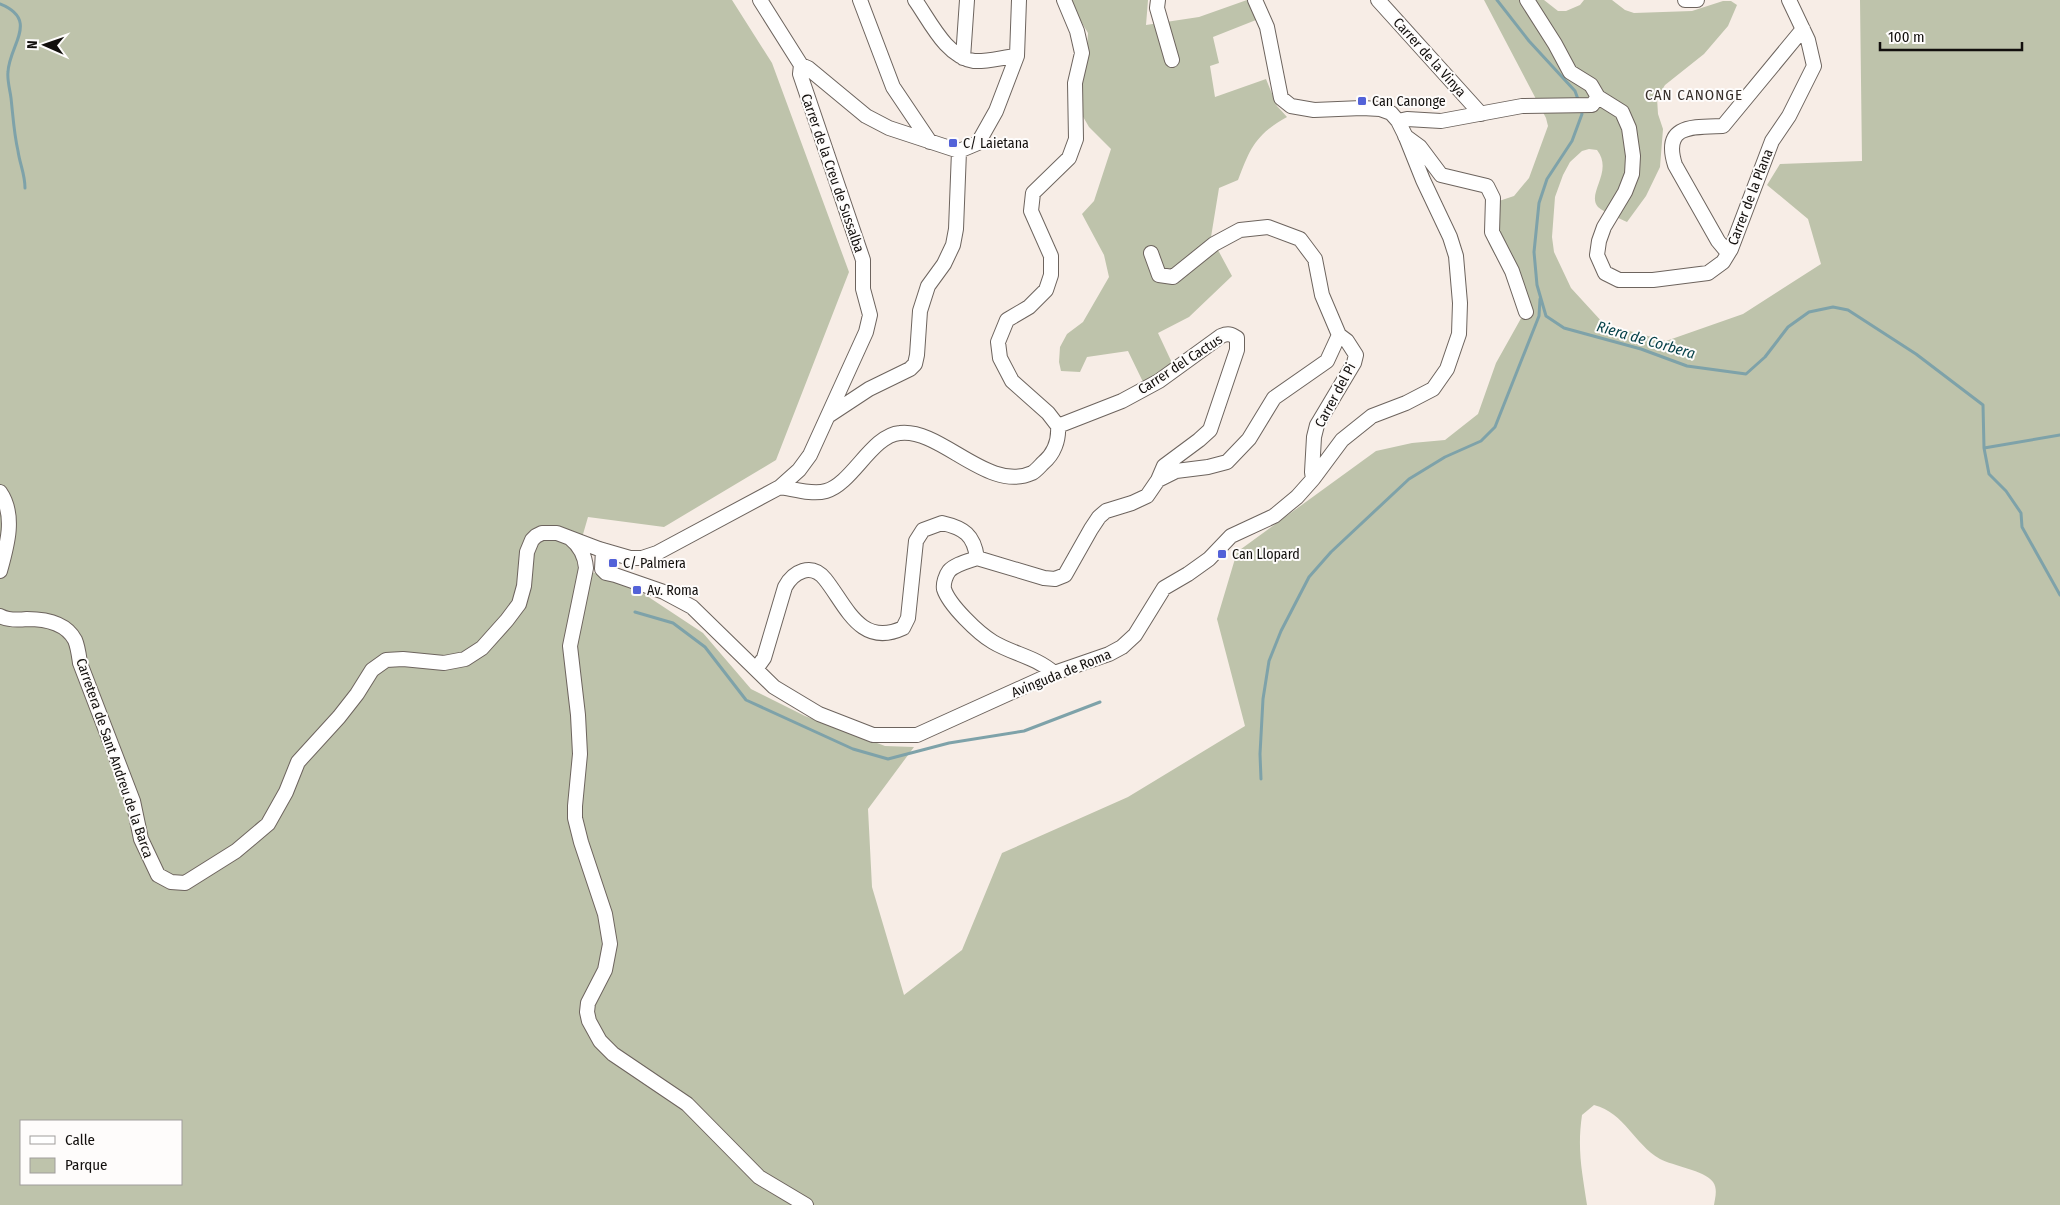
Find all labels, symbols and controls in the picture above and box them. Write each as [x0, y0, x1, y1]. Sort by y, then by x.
street label: Carrer de la Vinya [1390, 14, 1470, 101]
north arrow [20, 20, 70, 70]
scale bar [1880, 20, 2022, 52]
text: 100 m [1888, 28, 1925, 46]
text: N [24, 40, 41, 49]
district label: CAN CANONGE [1645, 86, 1743, 104]
street label: Carrer de la Creu de Sussalba [797, 91, 868, 255]
place label: Can Canonge [1372, 93, 1446, 110]
marker: Can Canonge [1356, 95, 1368, 107]
place label: C/ Laietana [963, 135, 1029, 152]
marker: C/ Laietana [947, 137, 959, 149]
street label: Carrer de la Plana [1724, 147, 1777, 248]
water label: Riera de Corbera [1595, 317, 1697, 363]
street label: Carrer del Cactus [1135, 331, 1226, 398]
street label: Carrer del Pi [1311, 360, 1360, 430]
place label: Can Llopard [1232, 546, 1300, 563]
marker: Can Llopard [1216, 548, 1228, 560]
place label: C/ Palmera [623, 555, 686, 572]
marker: C/ Palmera [607, 557, 619, 569]
place label: Av. Roma [647, 582, 699, 599]
marker: Av. Roma [631, 584, 643, 596]
street label: Avinguda de Roma [1009, 646, 1114, 701]
street label: Carretera de Sant Andreu de la Barca [72, 656, 157, 860]
legend [20, 1120, 182, 1185]
text: Calle [65, 1131, 95, 1149]
text: Parque [65, 1156, 108, 1174]

